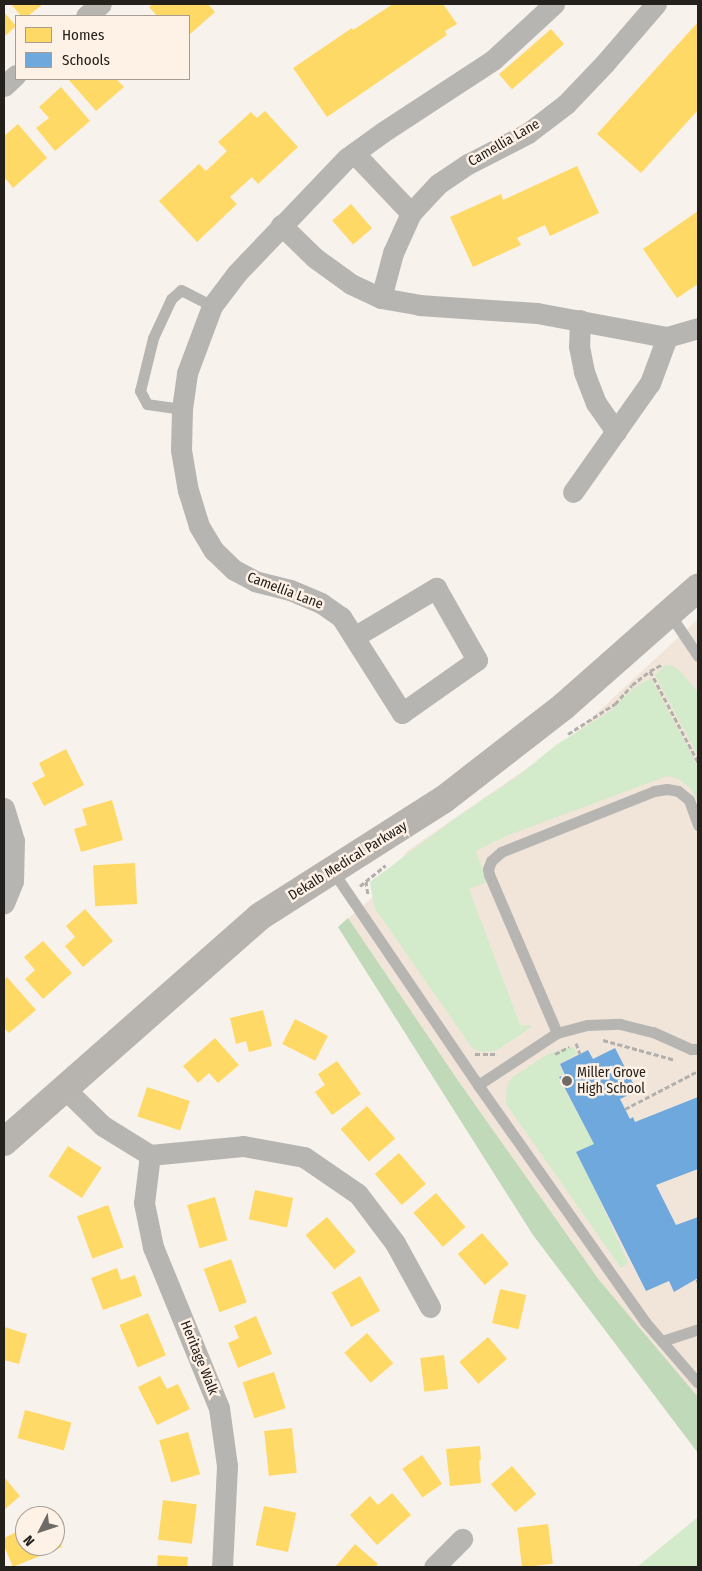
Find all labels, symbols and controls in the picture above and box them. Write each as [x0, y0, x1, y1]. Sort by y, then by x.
legend [15, 15, 190, 80]
text: Homes [62, 26, 104, 44]
text: Schools [62, 51, 110, 69]
street label: Camellia Lane [465, 116, 543, 170]
street label: Camellia Lane [245, 569, 325, 613]
street label: Dekalb Medical Parkway [286, 818, 410, 904]
place label: Miller Grove High School [577, 1065, 646, 1098]
marker: Miller Grove High School [561, 1075, 573, 1087]
street label: Heritage Walk [176, 1318, 222, 1398]
north arrow [15, 1506, 65, 1556]
text: N [20, 1532, 38, 1549]

